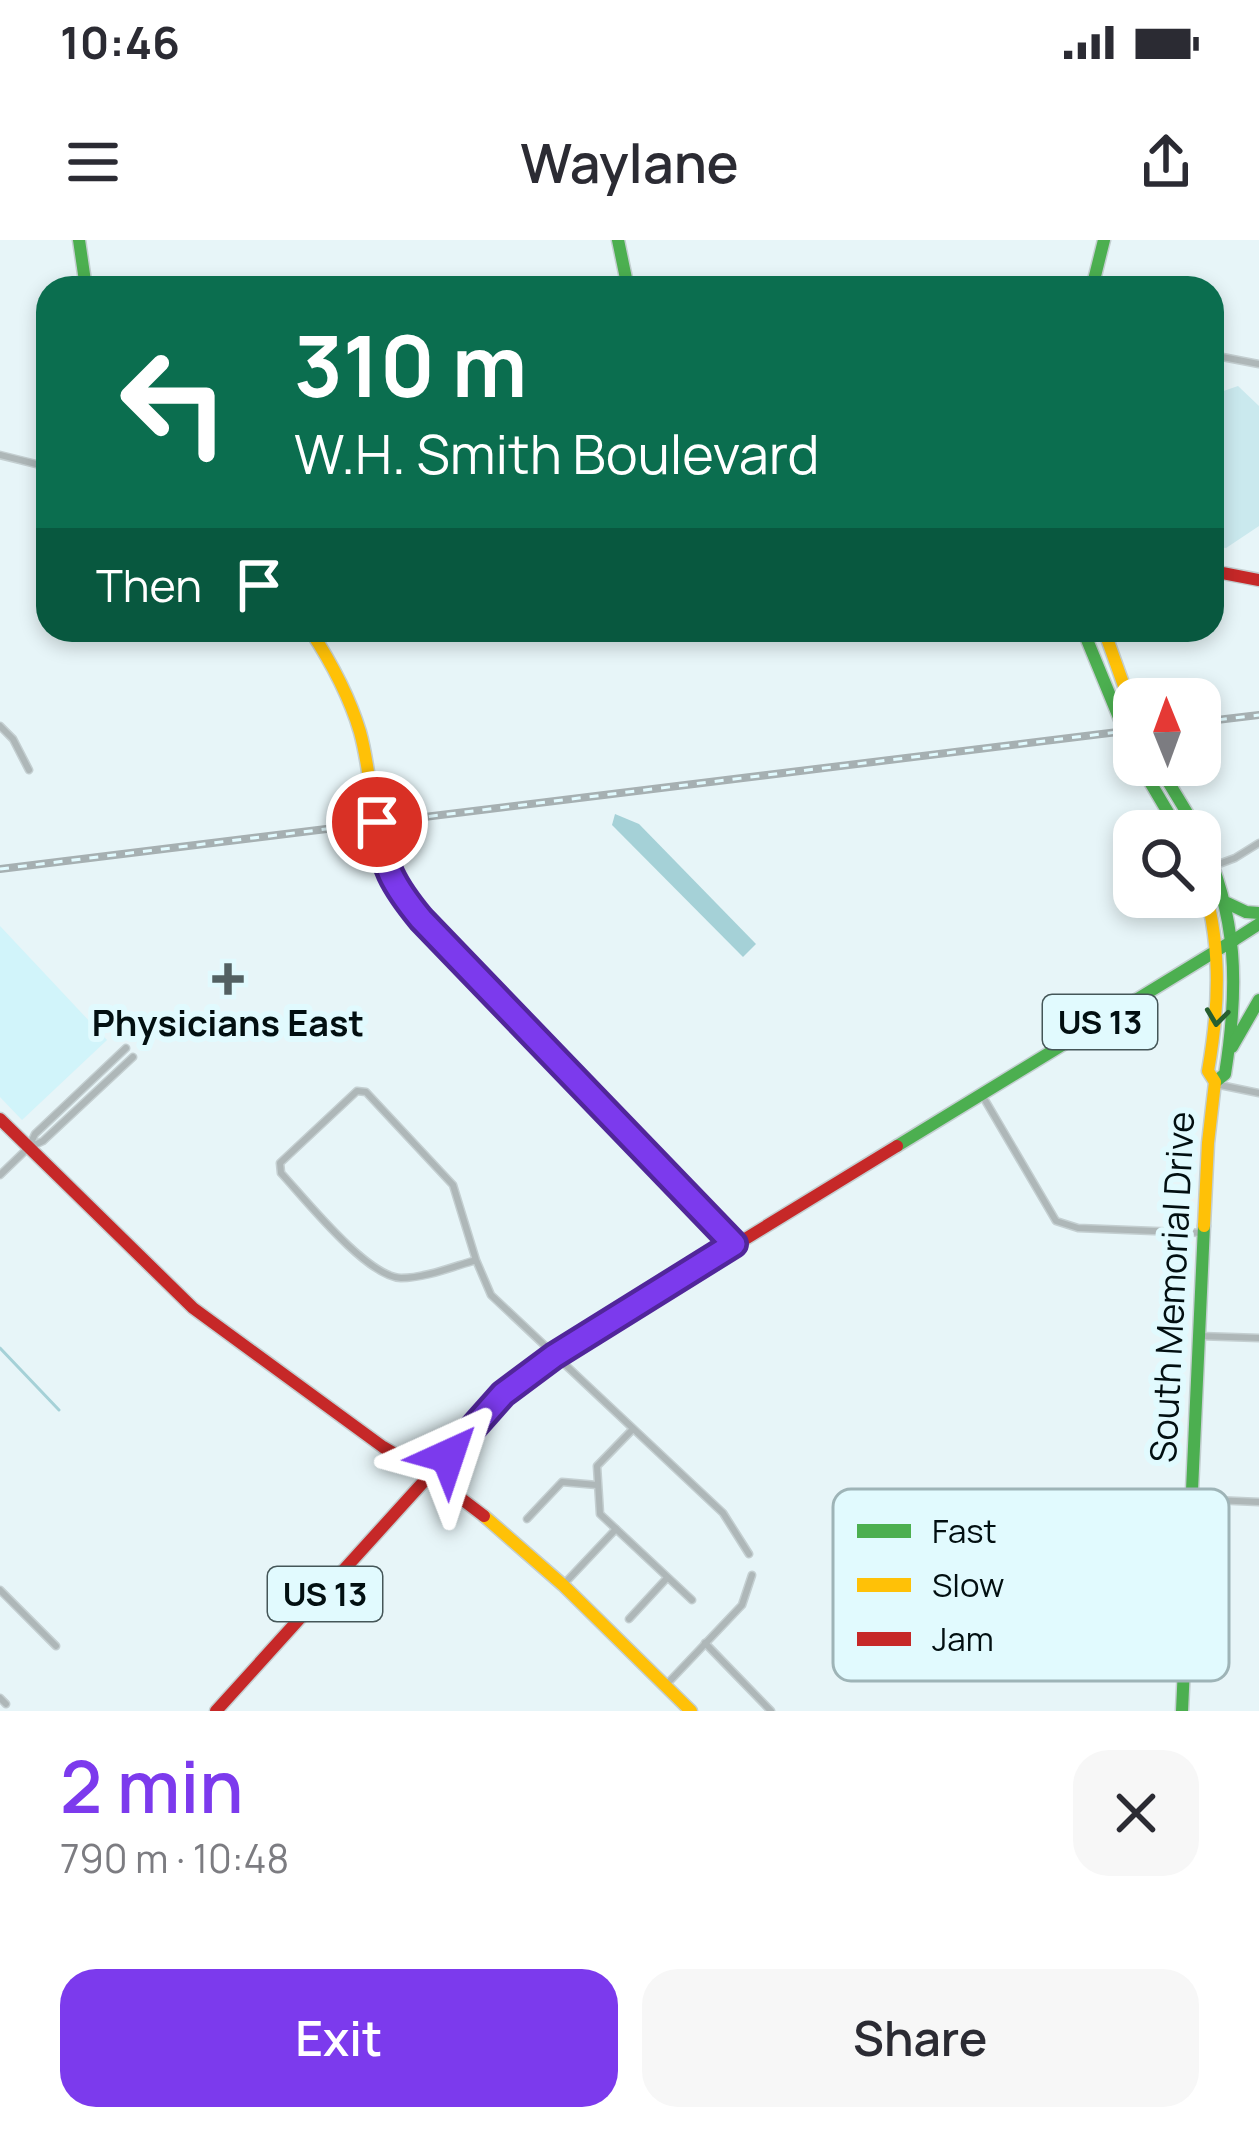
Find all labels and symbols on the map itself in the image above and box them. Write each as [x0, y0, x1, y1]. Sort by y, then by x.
north arrow [1113, 678, 1221, 786]
pin [326, 771, 428, 873]
marker: Physicians East [212, 963, 244, 995]
road number: US 13 [1043, 995, 1157, 1049]
place label: Physicians East [92, 998, 364, 1047]
one-way arrow [1205, 1007, 1231, 1026]
street label: South Memorial Drive [1138, 1110, 1205, 1464]
position arrow [385, 1393, 511, 1519]
legend [833, 1489, 1229, 1681]
text: Fast [932, 1508, 997, 1553]
text: Slow [932, 1562, 1004, 1607]
road number: US 13 [268, 1567, 382, 1621]
text: Jam [932, 1616, 994, 1661]

